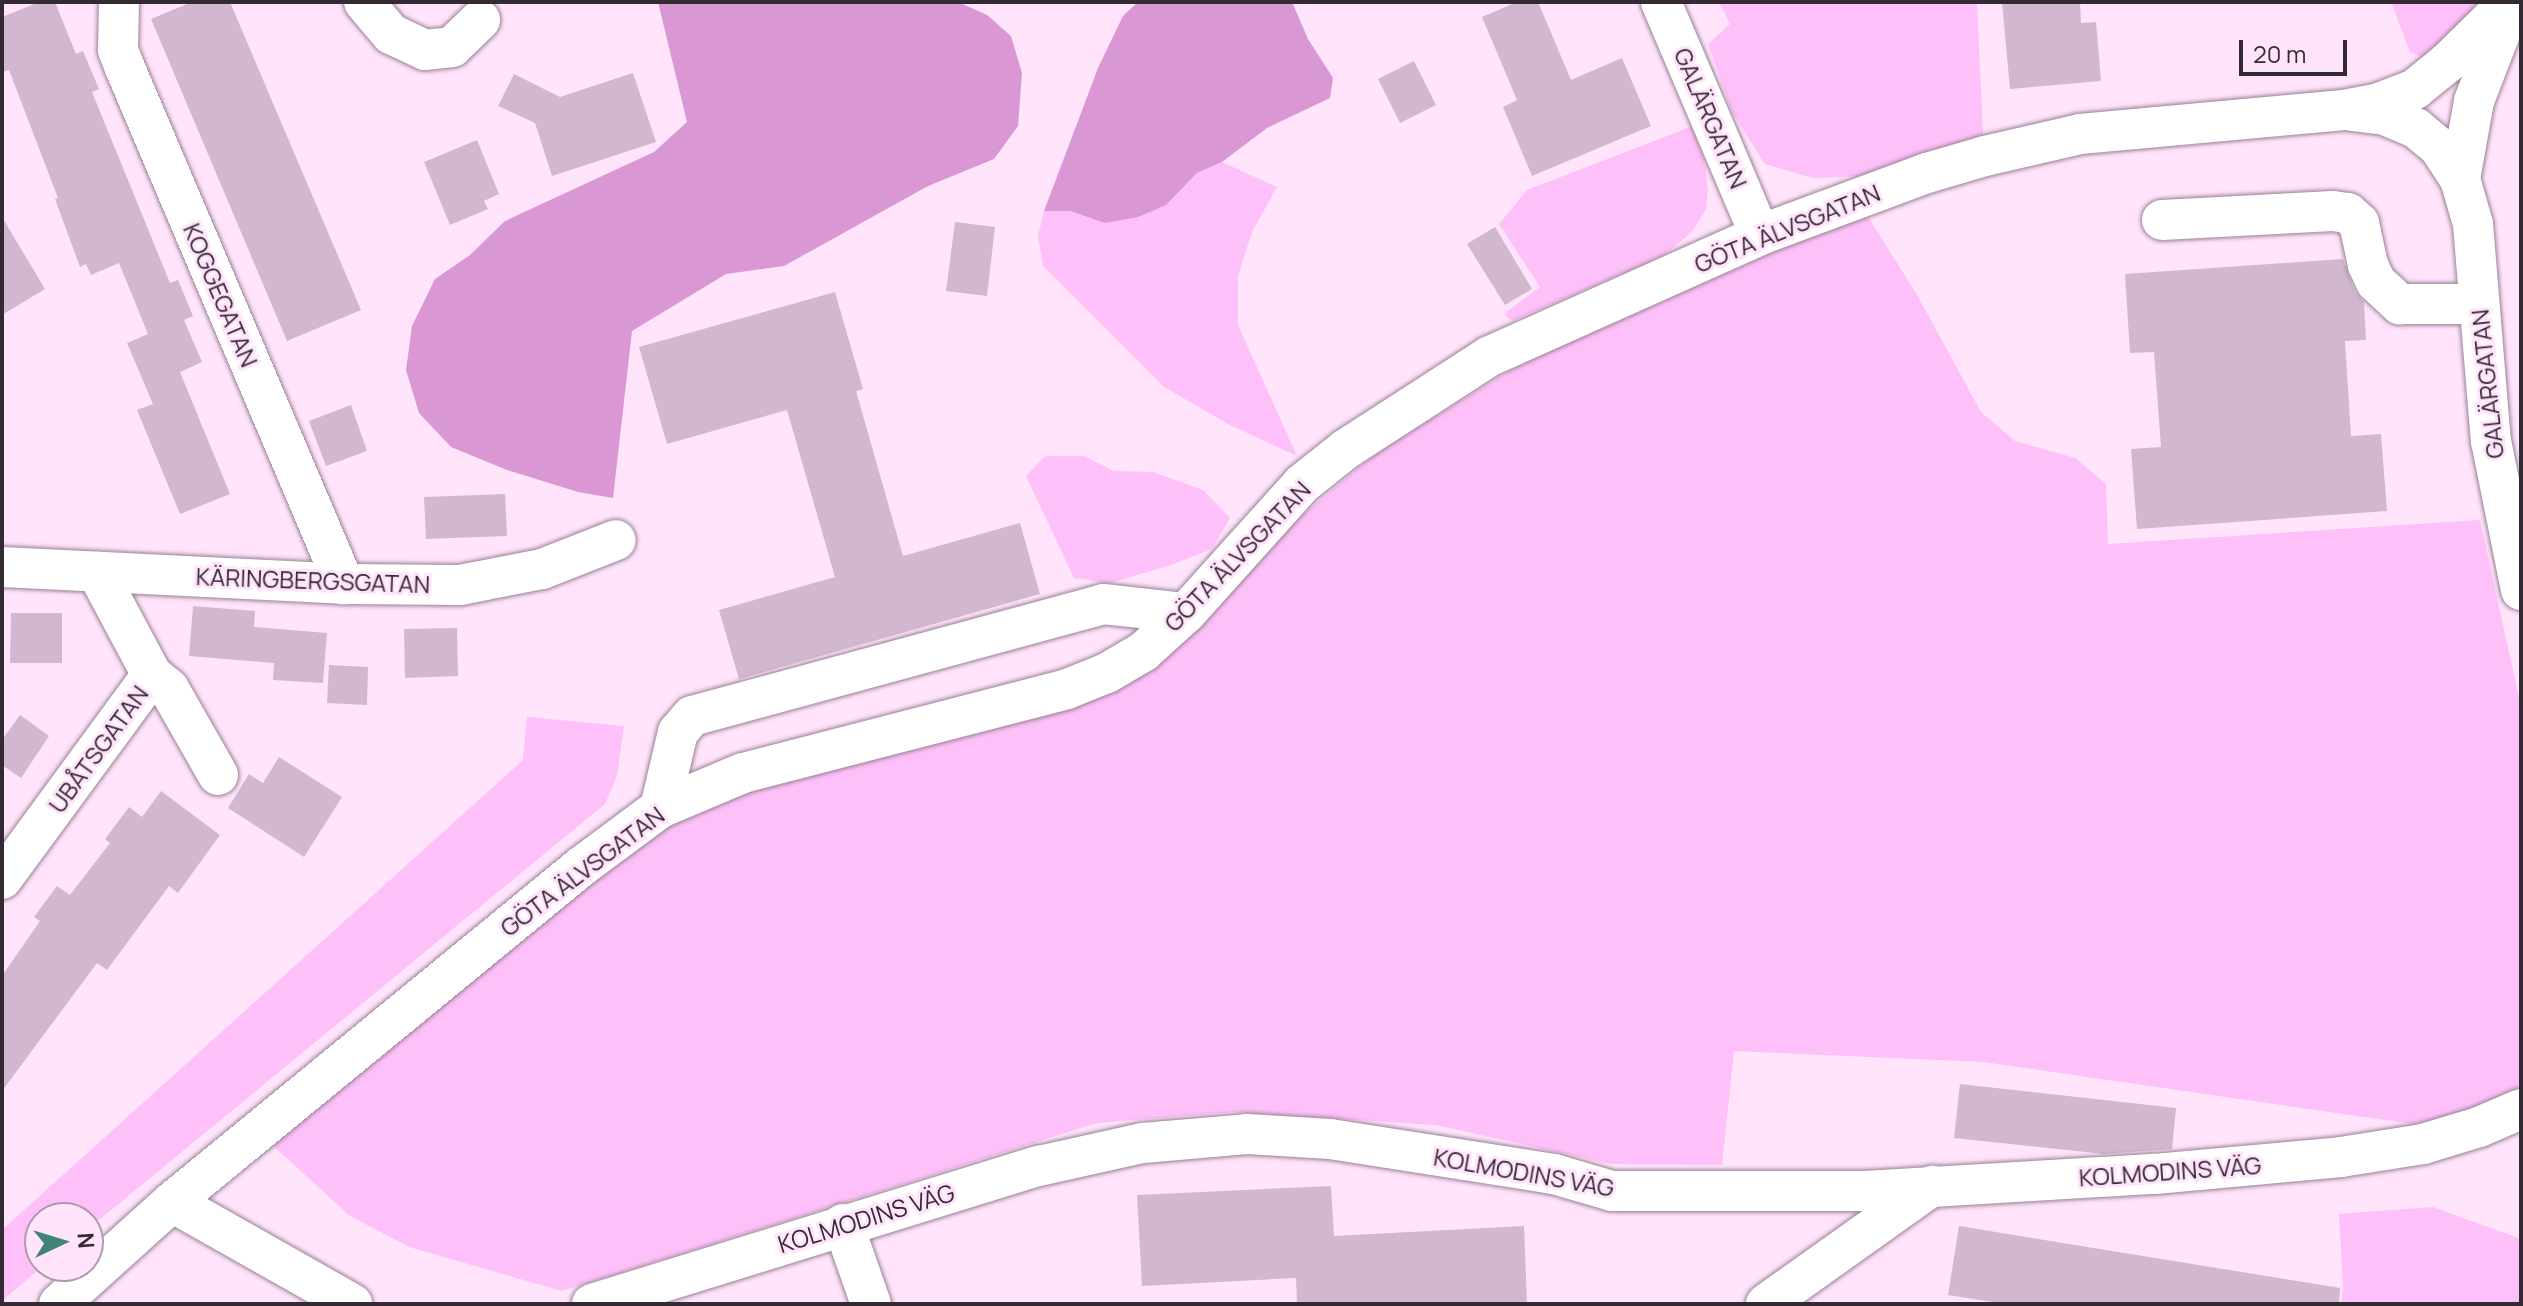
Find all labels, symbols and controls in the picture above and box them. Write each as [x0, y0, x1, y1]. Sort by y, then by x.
scale bar [2243, 24, 2351, 74]
text: 20 m [2253, 37, 2306, 70]
street label: GALÄRGATAN [1668, 43, 1754, 193]
street label: GÖTA ÄLVSGATAN [1690, 178, 1884, 278]
street label: KOGGEGATAN [178, 219, 264, 371]
street label: GALÄRGATAN [2465, 308, 2509, 460]
street label: GÖTA ÄLVSGATAN [1158, 475, 1316, 637]
street label: KÄRINGBERGSGATAN [195, 562, 431, 598]
street label: UBÅTSGATAN [42, 680, 154, 818]
street label: GÖTA ÄLVSGATAN [494, 800, 670, 942]
street label: KOLMODINS VÄG [1431, 1142, 1617, 1202]
street label: KOLMODINS VÄG [2078, 1150, 2262, 1192]
street label: KOLMODINS VÄG [774, 1178, 958, 1258]
north arrow [24, 1202, 104, 1282]
text: N [70, 1232, 101, 1249]

